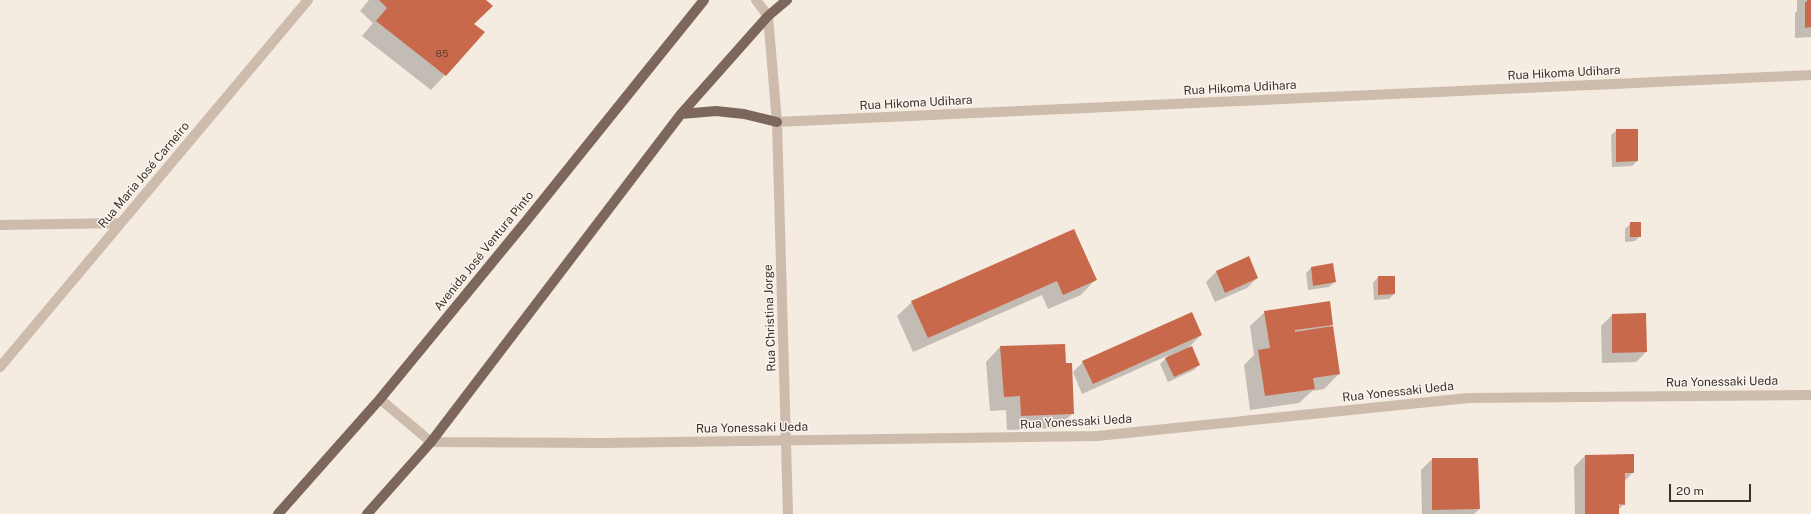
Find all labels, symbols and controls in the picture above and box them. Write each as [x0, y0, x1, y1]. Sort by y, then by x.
house number: 85 [436, 48, 448, 60]
street label: Rua Hikoma Udihara [1507, 63, 1621, 83]
street label: Rua Hikoma Udihara [1183, 78, 1297, 98]
street label: Rua Hikoma Udihara [859, 93, 973, 113]
street label: Rua Maria José Carneiro [95, 119, 193, 231]
street label: Avenida José Ventura Pinto [431, 188, 537, 314]
street label: Rua Christina Jorge [761, 264, 779, 372]
street label: Rua Yonessaki Ueda [1666, 374, 1778, 390]
street label: Rua Yonessaki Ueda [1342, 379, 1454, 405]
street label: Rua Yonessaki Ueda [1020, 412, 1132, 432]
street label: Rua Yonessaki Ueda [696, 420, 808, 436]
scale bar [1671, 476, 1753, 502]
text: 20 m [1676, 484, 1704, 498]

